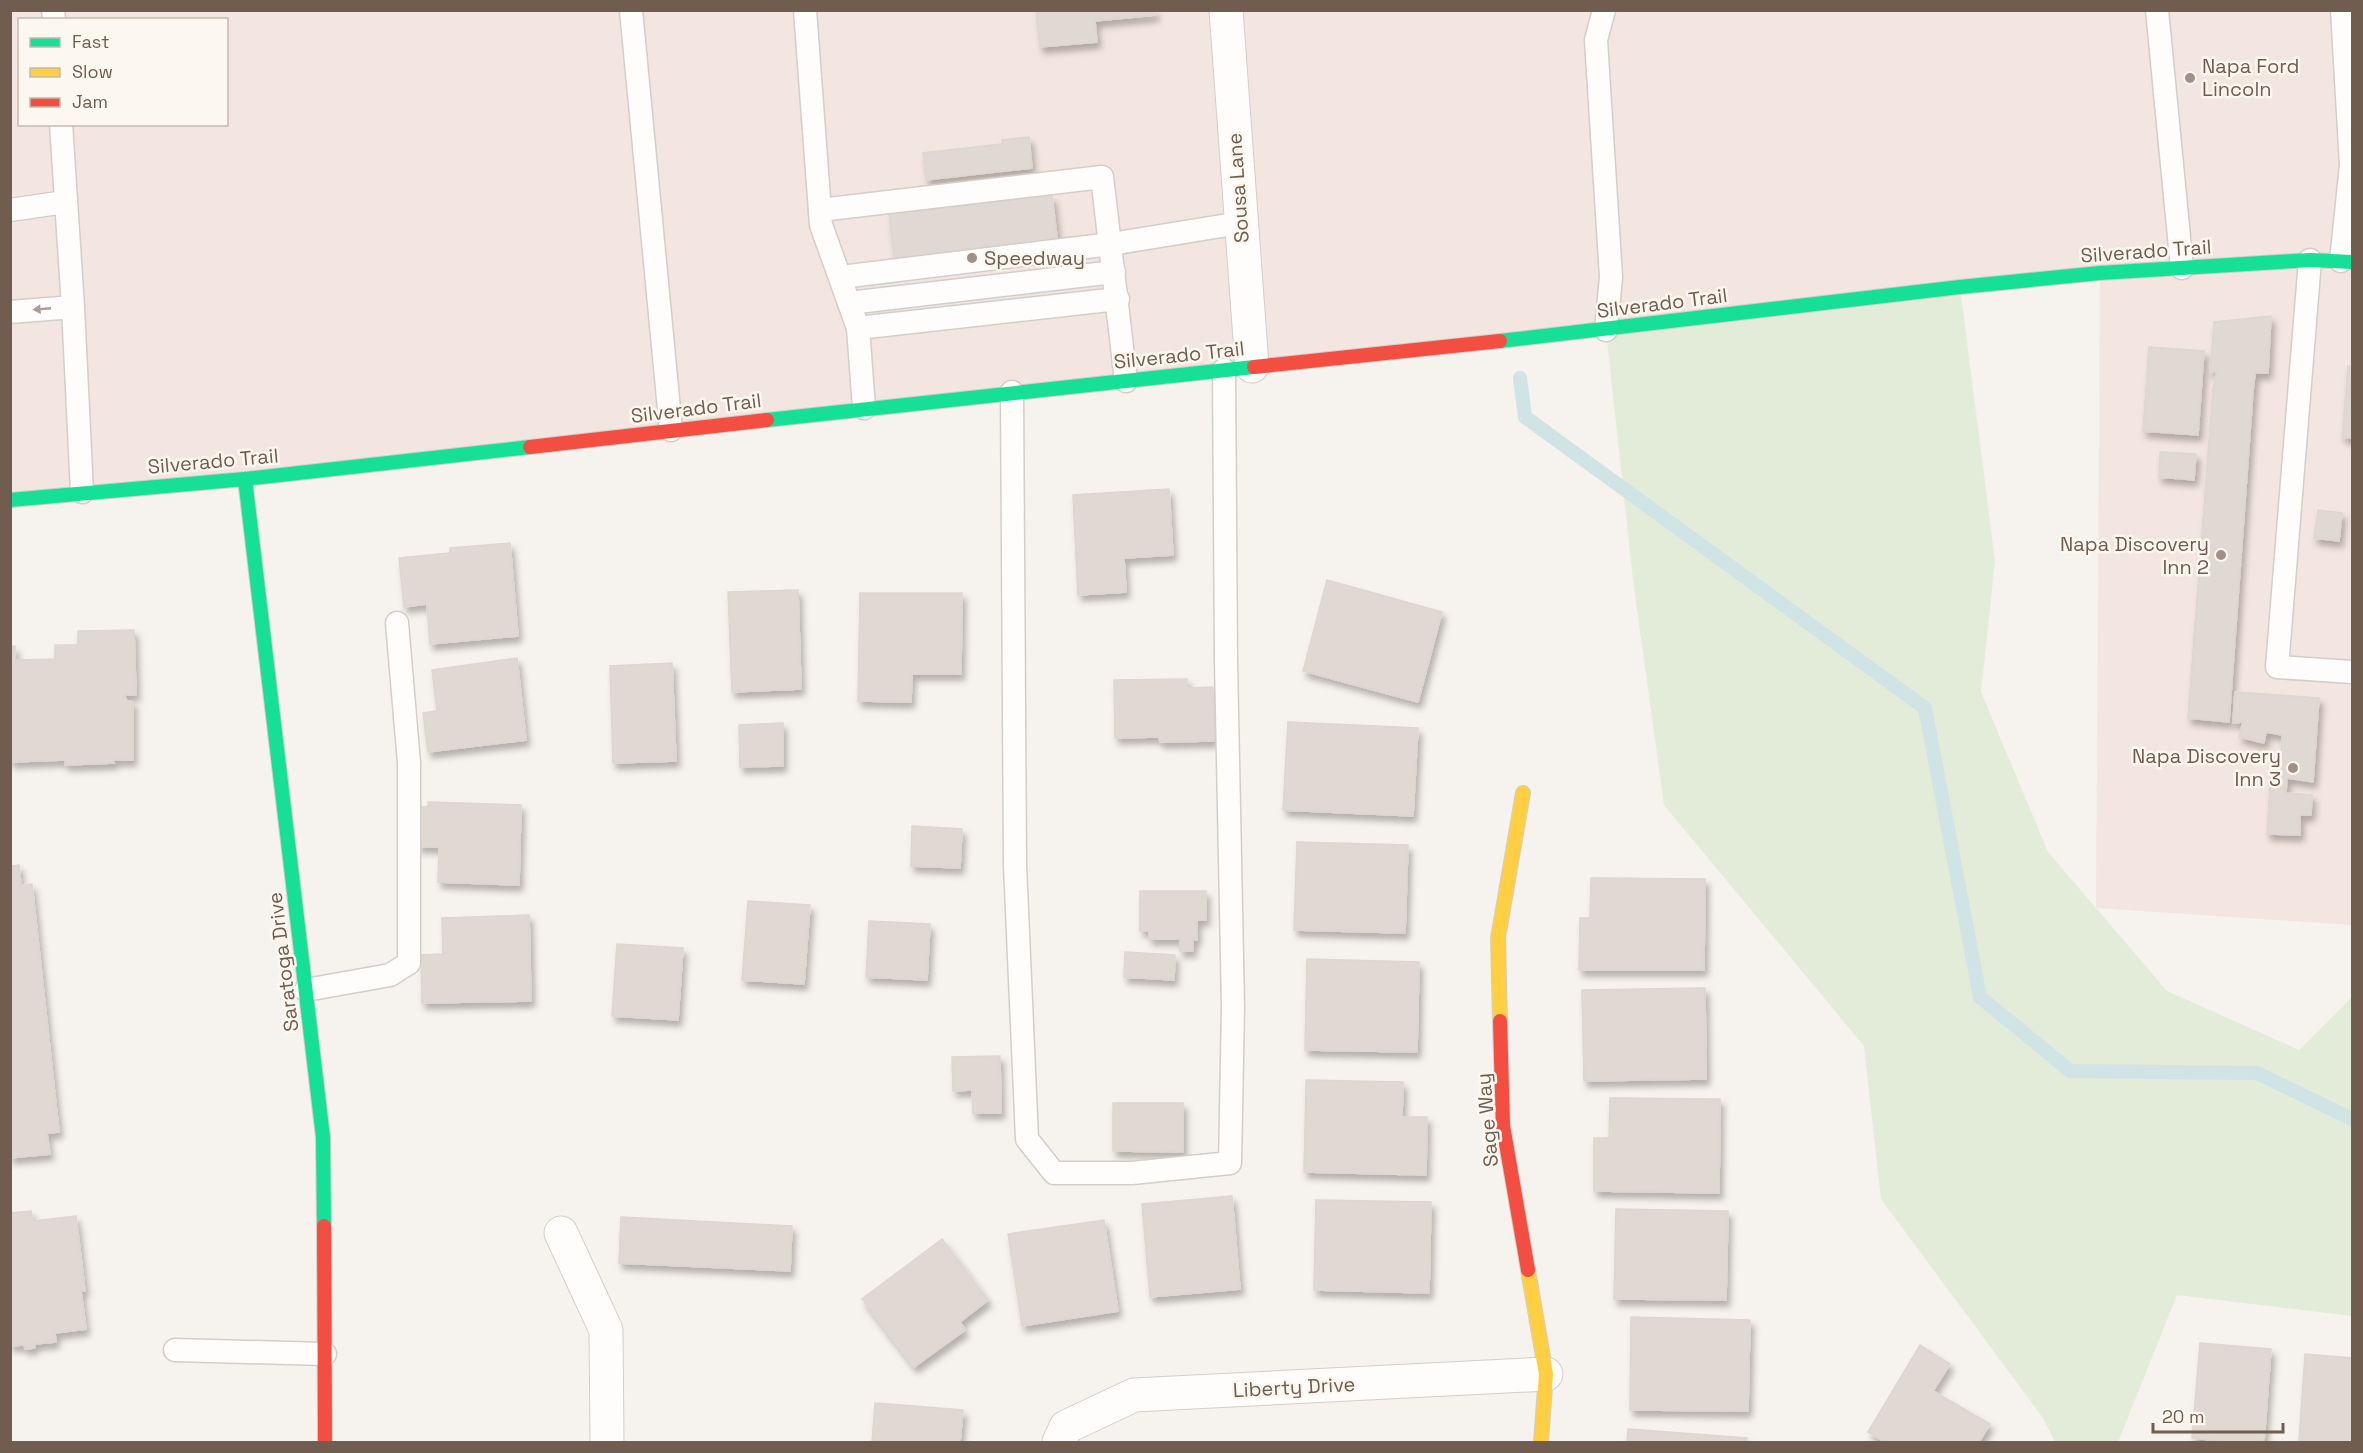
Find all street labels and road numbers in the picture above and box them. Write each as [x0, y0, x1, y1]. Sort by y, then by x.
street label: Sousa Lane [1221, 132, 1255, 244]
street label: Silverado Trail [2080, 233, 2212, 269]
street label: Silverado Trail [1595, 282, 1729, 324]
street label: Silverado Trail [1112, 335, 1246, 375]
street label: Silverado Trail [629, 387, 763, 429]
street label: Silverado Trail [146, 442, 280, 480]
street label: Saratoga Drive [262, 891, 304, 1033]
street label: Sage Way [1470, 1072, 1504, 1168]
street label: Liberty Drive [1232, 1371, 1356, 1403]

